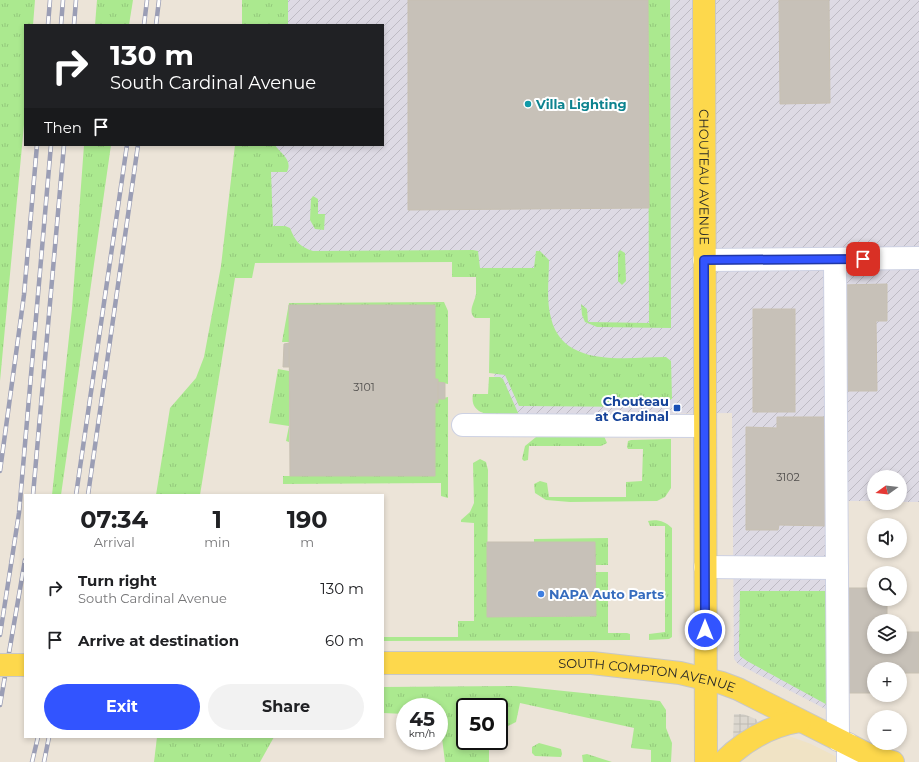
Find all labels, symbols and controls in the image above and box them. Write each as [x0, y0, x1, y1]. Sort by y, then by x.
text: 130 m [110, 38, 194, 72]
icon: right [44, 40, 96, 92]
text: South Cardinal Avenue [110, 72, 316, 94]
place label: Villa Lighting [535, 96, 627, 112]
marker: Villa Lighting [523, 99, 533, 109]
street label: CHOUTEAU AVENUE [696, 109, 713, 245]
icon: arrive [90, 116, 112, 138]
text: Then [44, 118, 82, 137]
pin [846, 242, 880, 276]
icon: arrive [852, 248, 874, 270]
house number: 3101 [353, 380, 375, 394]
place label: Chouteau at Cardinal [595, 393, 669, 424]
marker: Chouteau at Cardinal [672, 403, 682, 413]
house number: 3102 [776, 470, 800, 484]
north arrow [867, 470, 907, 510]
map controls [867, 470, 907, 750]
text: 07:34 [80, 505, 148, 534]
text: 1 [213, 505, 222, 534]
text: 190 [287, 505, 328, 534]
button: sound [867, 518, 907, 558]
text: Arrival [94, 534, 135, 550]
text: min [204, 534, 230, 550]
text: m [300, 534, 314, 550]
button: search [867, 566, 907, 606]
text: Turn right [78, 571, 157, 590]
icon: right [44, 577, 66, 599]
text: 130 m [320, 579, 364, 598]
place label: NAPA Auto Parts [549, 586, 664, 602]
marker: NAPA Auto Parts [536, 589, 546, 599]
text: South Cardinal Avenue [78, 590, 227, 606]
position arrow [684, 609, 726, 651]
button: layers [867, 614, 907, 654]
icon: arrive [44, 629, 66, 651]
text: Arrive at destination [78, 631, 239, 650]
text: 60 m [325, 631, 364, 650]
street label: SOUTH COMPTON AVENUE [558, 655, 738, 695]
button: + [867, 662, 907, 702]
button: Exit [44, 684, 200, 730]
button: Share [208, 684, 364, 730]
speed limit sign: 50 [456, 698, 508, 750]
text: 45 [409, 707, 435, 731]
button: − [867, 710, 907, 750]
text: km/h [409, 727, 435, 740]

